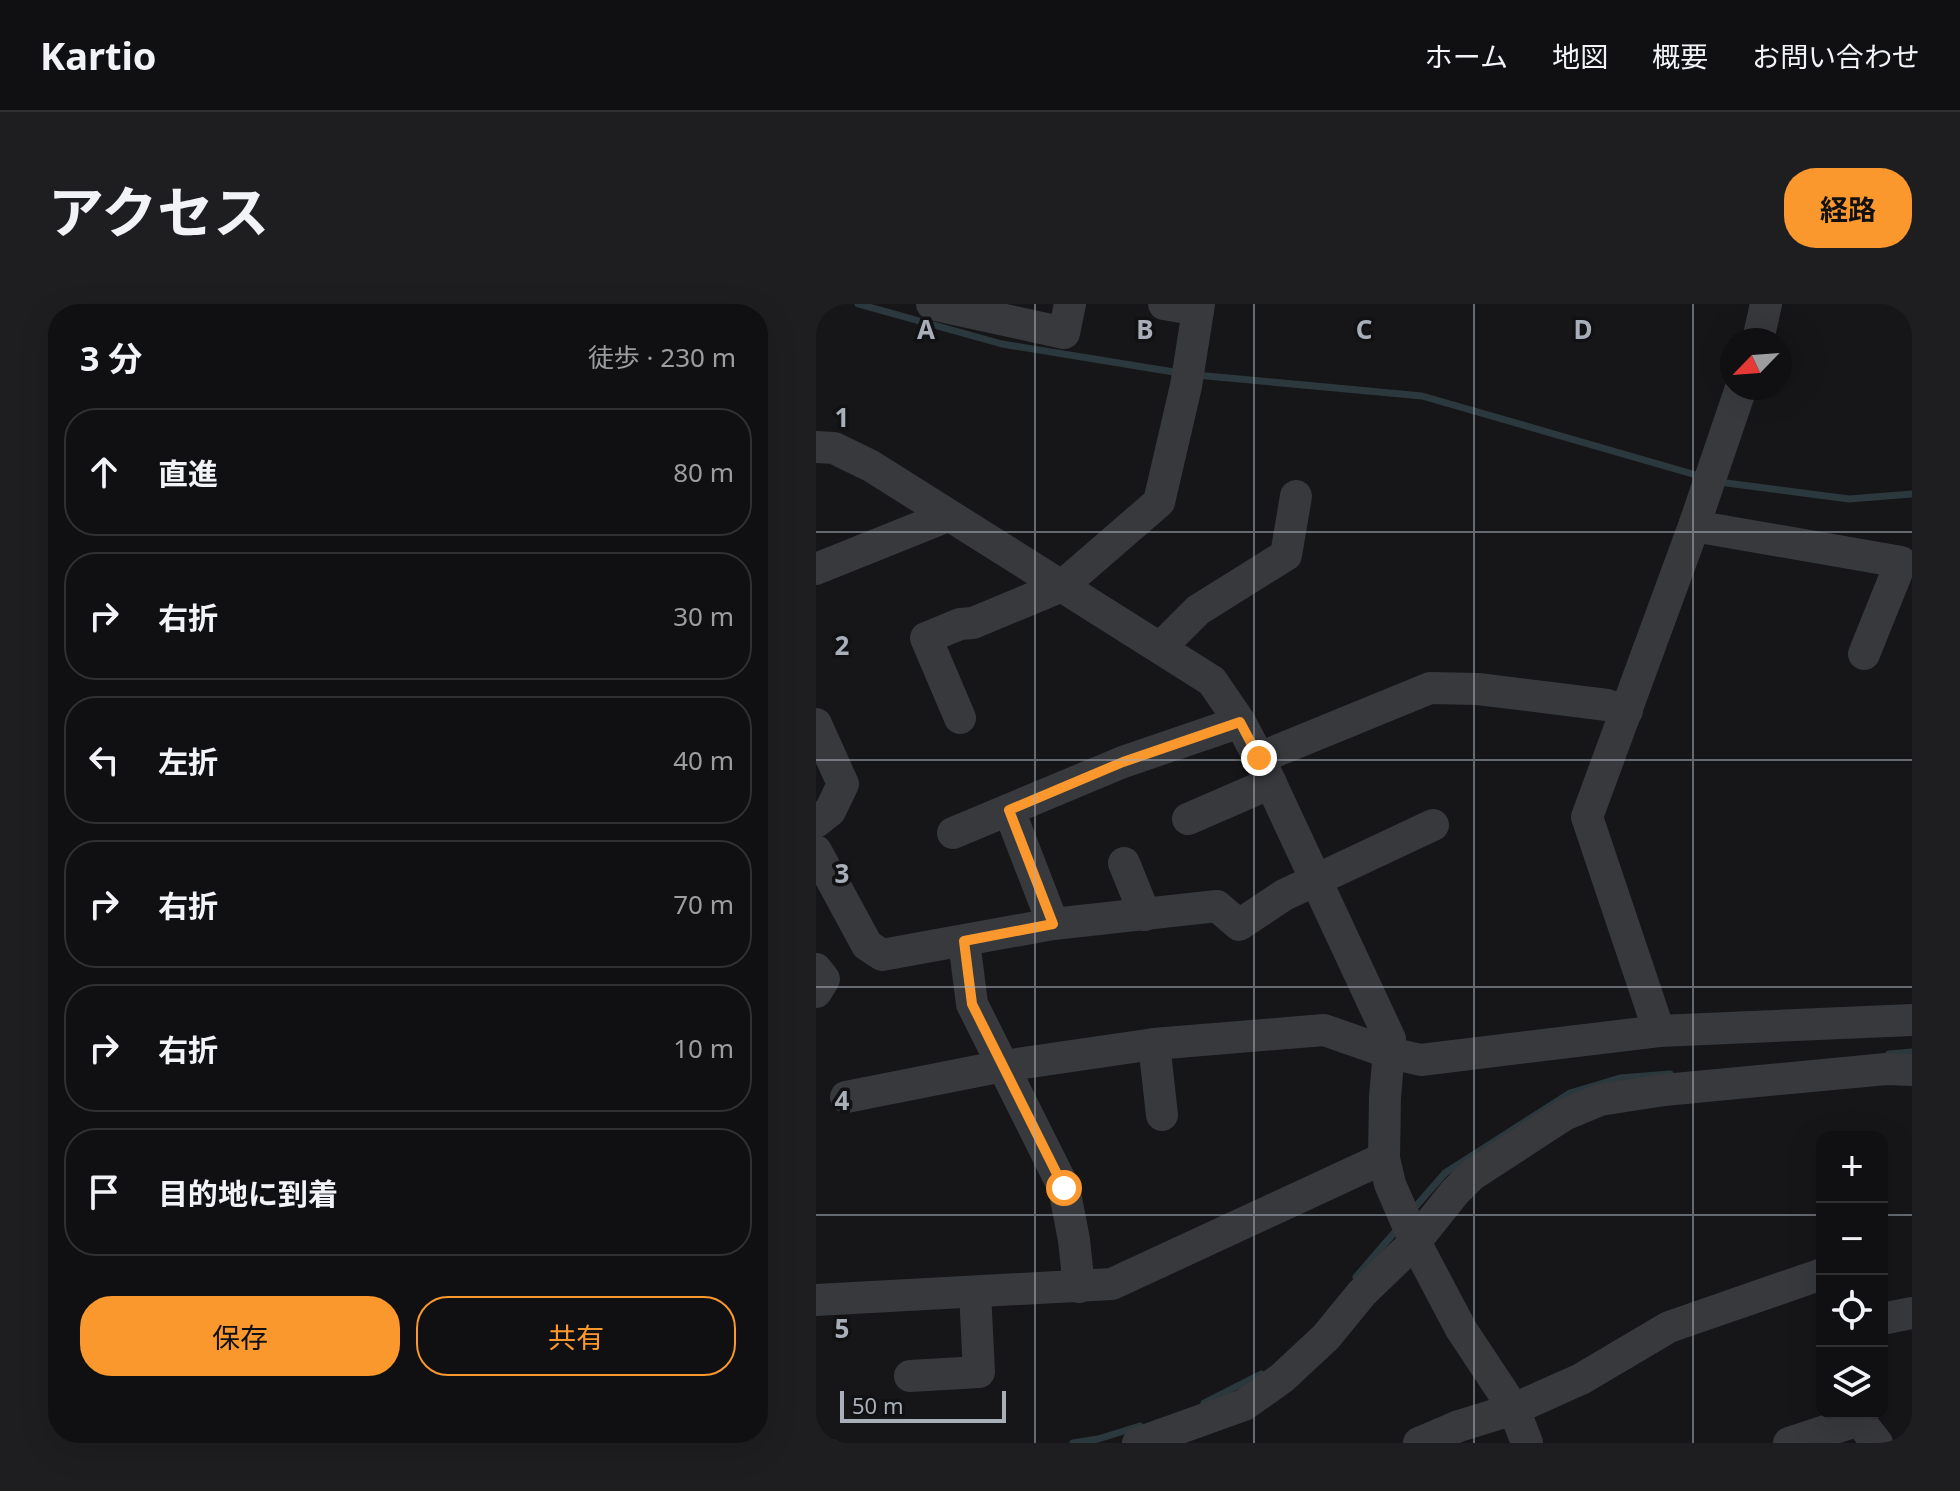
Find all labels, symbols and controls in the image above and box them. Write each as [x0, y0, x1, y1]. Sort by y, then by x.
text: Kartio [40, 29, 157, 81]
text: ホーム [1425, 37, 1508, 75]
text: 地図 [1552, 37, 1608, 75]
text: 概要 [1652, 37, 1708, 75]
text: お問い合わせ [1752, 37, 1920, 75]
button: 経路 [1784, 168, 1912, 248]
text: アクセス [48, 173, 269, 249]
text: A [917, 311, 935, 347]
text: B [1136, 311, 1154, 347]
text: C [1356, 311, 1372, 347]
text: D [1573, 311, 1593, 347]
north arrow [1720, 328, 1792, 400]
text: 3 分 [80, 335, 142, 381]
text: 徒歩 · 230 m [588, 339, 736, 375]
text: 1 [835, 399, 849, 435]
icon: ahead [82, 450, 126, 494]
text: 直進 [158, 453, 218, 494]
text: 80 m [673, 454, 734, 490]
icon: right [82, 594, 126, 638]
text: 右折 [158, 597, 218, 638]
text: 30 m [673, 598, 734, 634]
text: 2 [835, 627, 850, 663]
icon: left [82, 738, 126, 782]
route end [1241, 740, 1277, 776]
text: 左折 [158, 741, 218, 782]
text: 40 m [673, 742, 734, 778]
text: 3 [835, 855, 849, 891]
icon: right [82, 882, 126, 926]
text: 右折 [158, 885, 218, 926]
text: 70 m [673, 886, 734, 922]
icon: right [82, 1026, 126, 1070]
text: 右折 [158, 1029, 218, 1070]
text: 10 m [673, 1030, 734, 1066]
text: 4 [835, 1082, 850, 1118]
map controls [1816, 1131, 1888, 1419]
button: + [1816, 1131, 1888, 1203]
icon: arrive [82, 1170, 126, 1214]
route start [1046, 1170, 1082, 1206]
text: 目的地に到着 [158, 1173, 338, 1214]
button: − [1816, 1203, 1888, 1275]
button: locate [1816, 1275, 1888, 1347]
button: 保存 [80, 1296, 400, 1376]
button: 共有 [416, 1296, 736, 1376]
text: 5 [835, 1310, 849, 1346]
button: layers [1816, 1347, 1888, 1419]
scale bar [840, 1387, 1006, 1423]
text: 50 m [852, 1390, 903, 1420]

